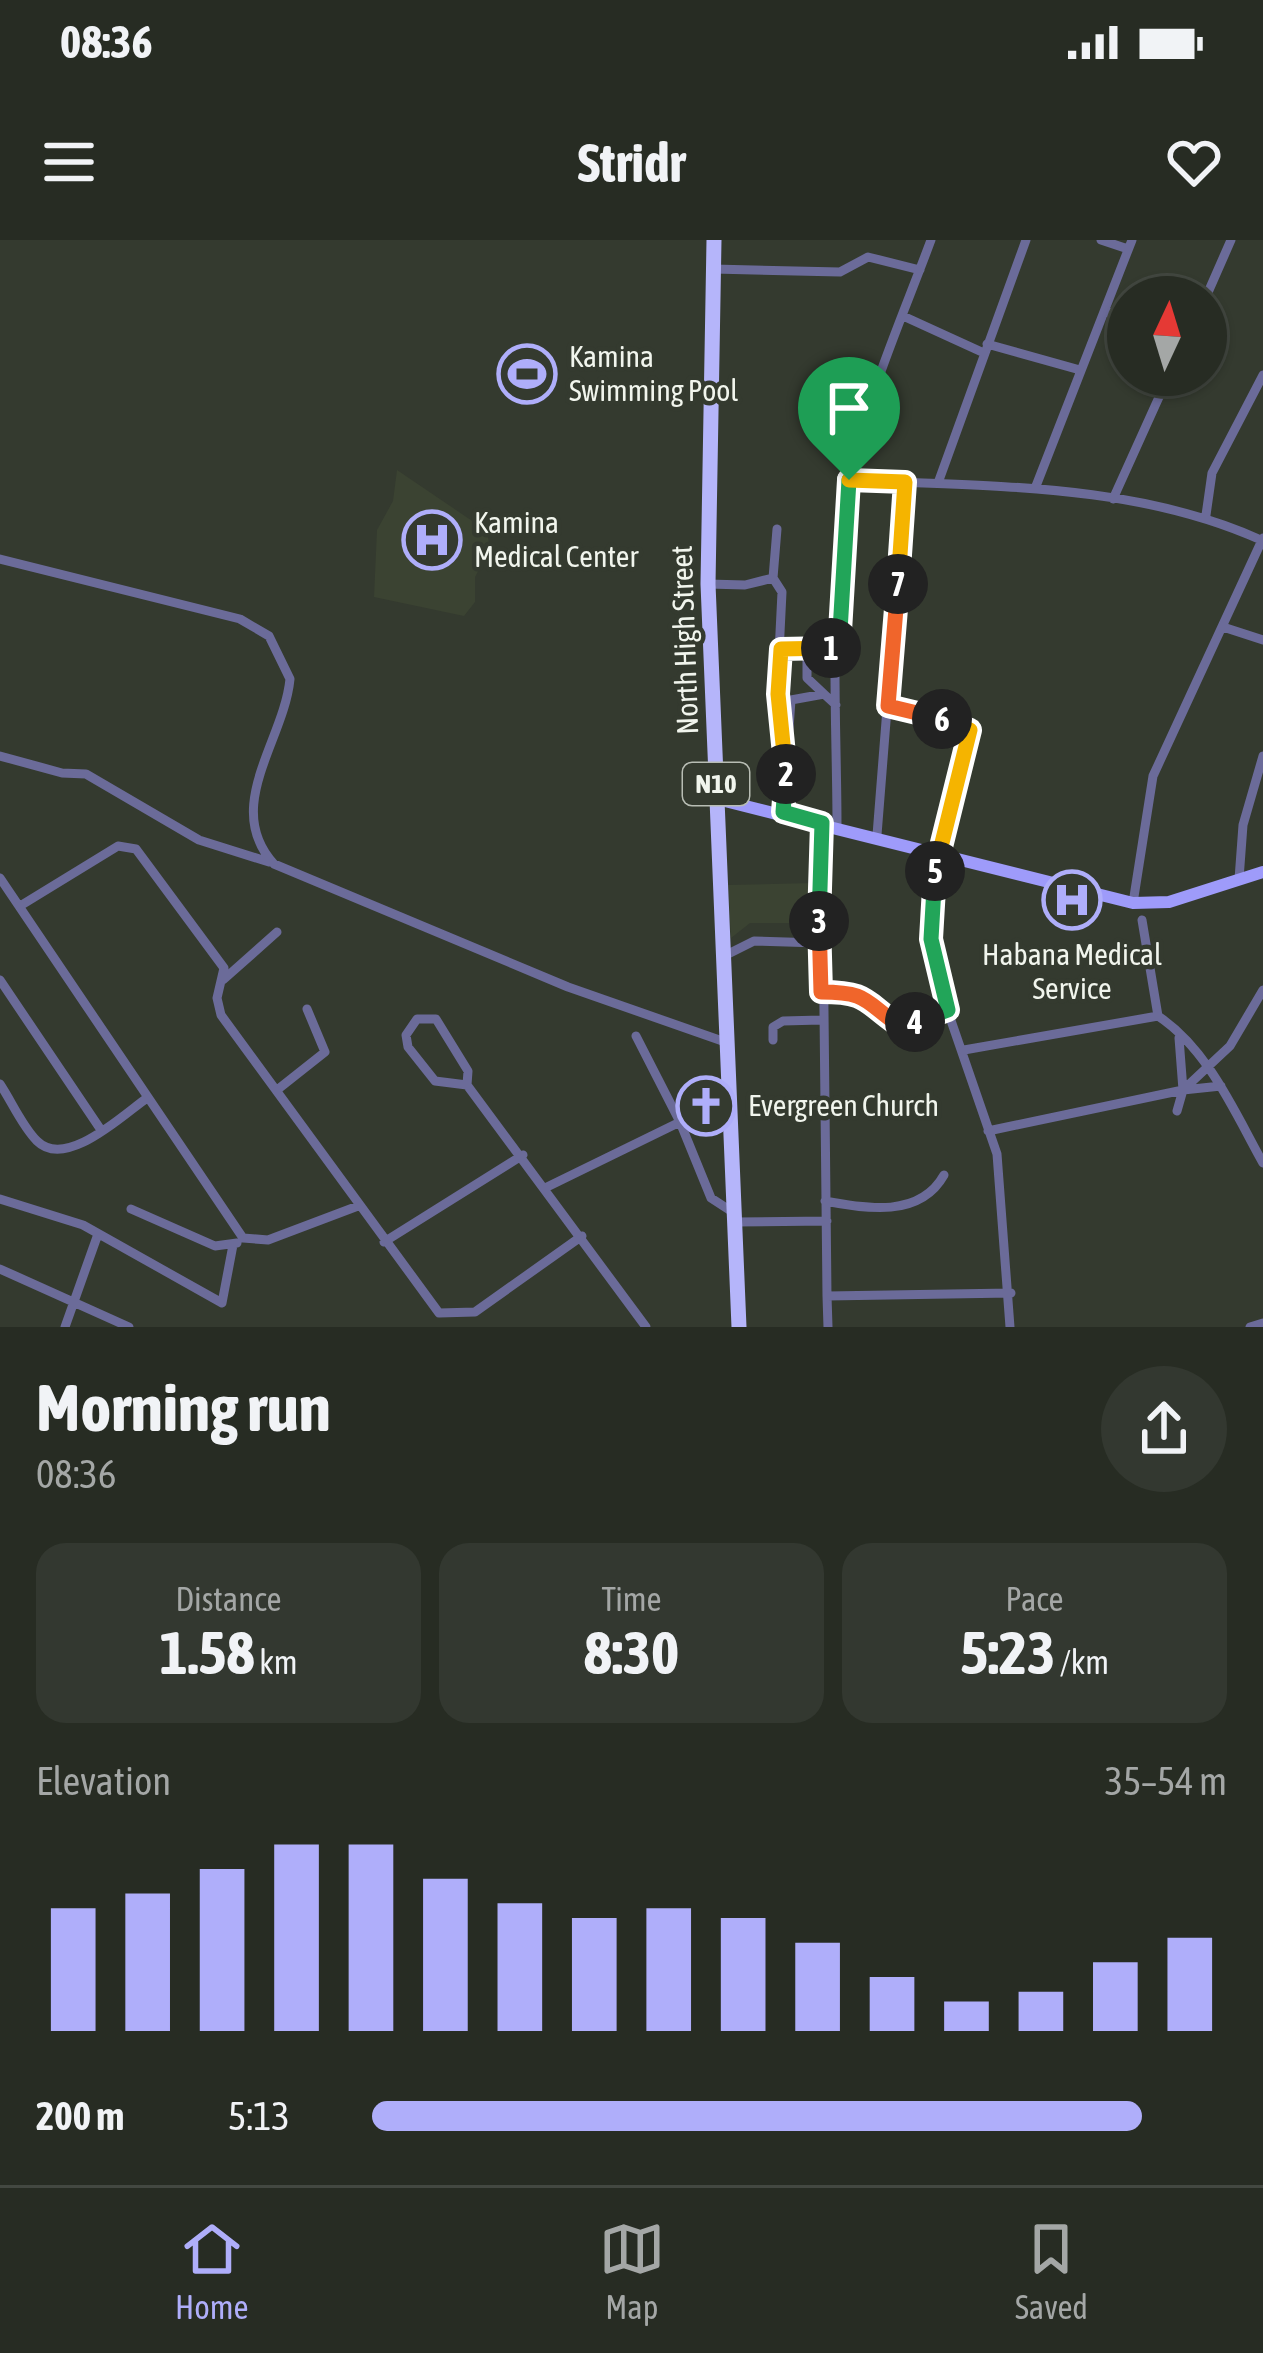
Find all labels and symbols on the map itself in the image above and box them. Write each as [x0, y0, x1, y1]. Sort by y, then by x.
north arrow [1107, 276, 1227, 396]
place label: Kamina Swimming Pool [569, 339, 738, 407]
sports icon: Kamina Swimming Pool [496, 343, 558, 405]
pin [798, 357, 900, 480]
place label: Kamina Medical Center [474, 505, 639, 573]
hospital icon: Kamina Medical Center [401, 509, 463, 571]
street label: North High Street [664, 545, 704, 735]
pin: 7 [868, 554, 928, 614]
pin: 1 [801, 618, 861, 678]
pin: 6 [912, 689, 972, 749]
pin: 2 [756, 744, 816, 804]
road number: N10 [683, 763, 749, 805]
pin: 5 [905, 841, 965, 901]
hospital icon: Habana Medical Service [1041, 869, 1103, 931]
pin: 3 [789, 891, 849, 951]
place label: Habana Medical Service [982, 937, 1162, 1005]
pin: 4 [885, 992, 945, 1052]
church icon: Evergreen Church [675, 1075, 737, 1137]
place label: Evergreen Church [748, 1088, 939, 1122]

